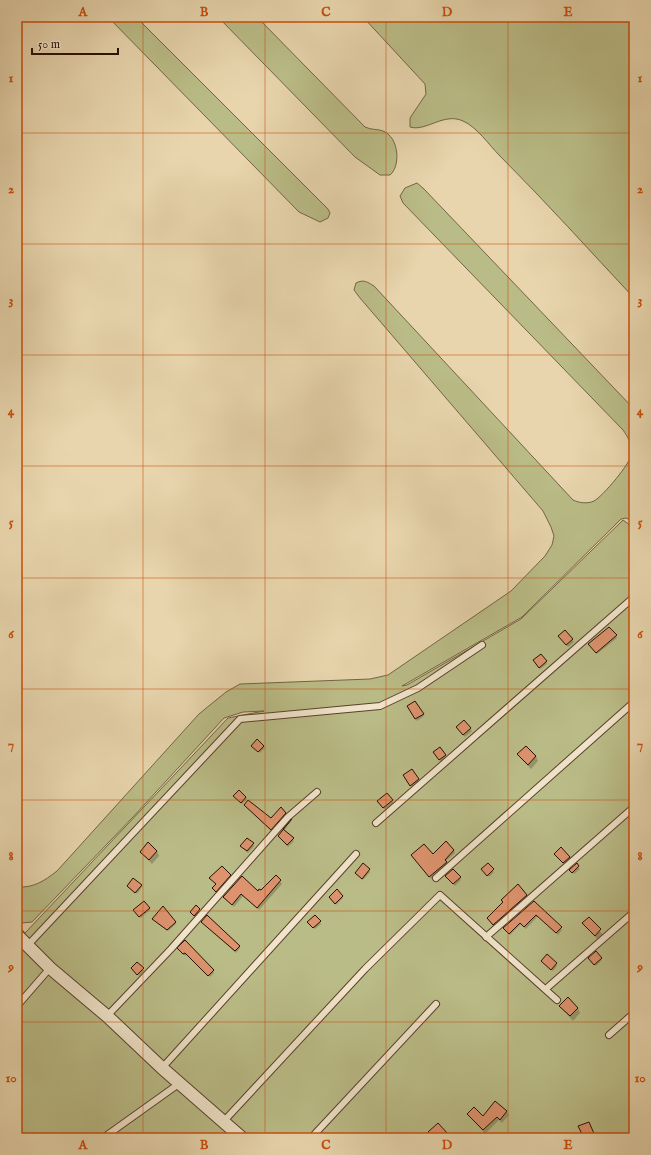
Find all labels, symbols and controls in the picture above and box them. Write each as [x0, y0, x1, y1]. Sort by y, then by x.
text: A [78, 4, 89, 21]
text: B [200, 4, 209, 21]
text: C [321, 4, 331, 21]
text: D [442, 4, 453, 21]
text: E [563, 4, 573, 21]
scale bar [32, 30, 118, 56]
text: 50 m [38, 37, 60, 52]
text: 1 [9, 70, 14, 87]
text: 1 [638, 70, 643, 87]
text: 2 [8, 181, 14, 198]
text: 2 [637, 181, 643, 198]
text: 3 [9, 292, 14, 309]
text: 3 [638, 292, 643, 309]
text: 4 [8, 403, 15, 420]
text: 4 [637, 403, 644, 420]
text: 5 [9, 514, 14, 531]
text: 5 [638, 514, 643, 531]
text: 6 [8, 626, 14, 643]
text: 6 [637, 626, 643, 643]
text: 7 [8, 737, 14, 754]
text: 7 [637, 737, 643, 754]
text: 8 [8, 848, 14, 865]
text: 8 [637, 848, 643, 865]
text: 9 [7, 959, 14, 976]
text: 9 [636, 959, 643, 976]
text: 10 [5, 1070, 17, 1087]
text: 10 [634, 1070, 646, 1087]
text: A [78, 1137, 89, 1154]
text: B [200, 1137, 209, 1154]
text: C [321, 1137, 331, 1154]
text: D [442, 1137, 453, 1154]
text: E [563, 1137, 573, 1154]

